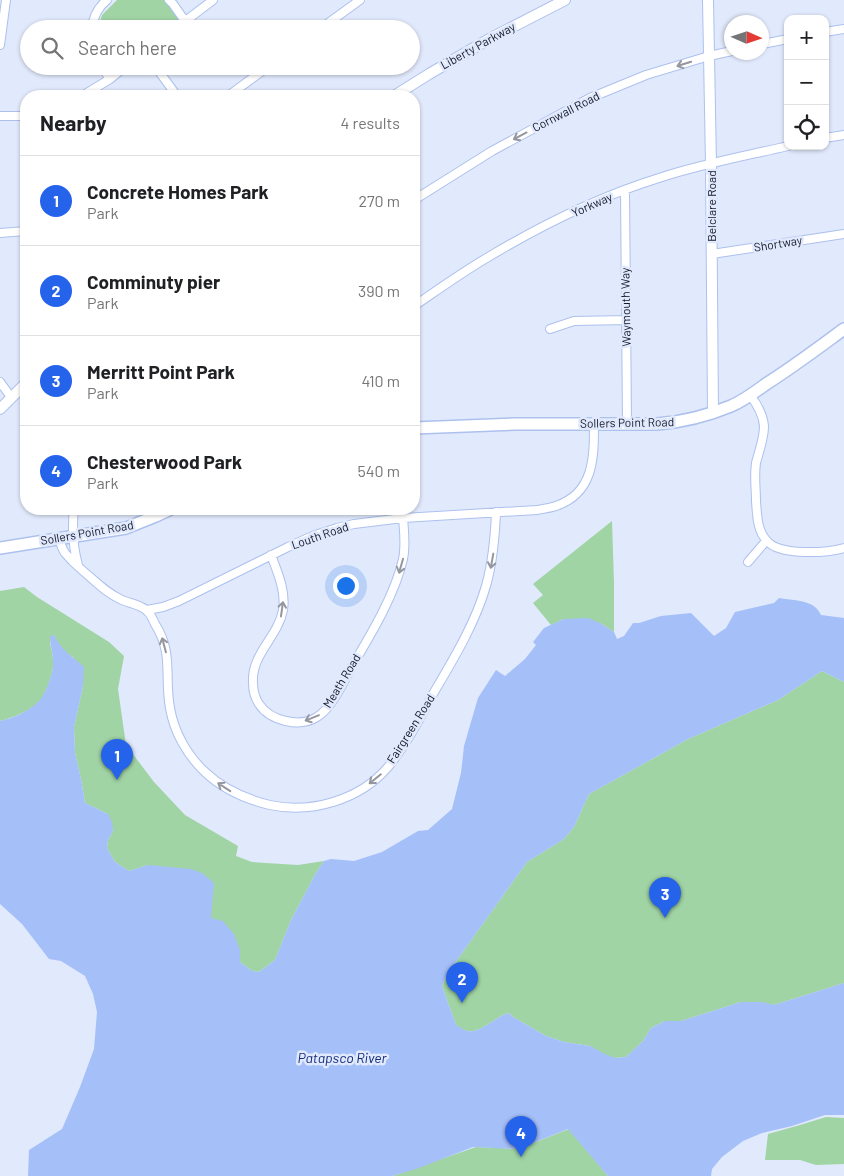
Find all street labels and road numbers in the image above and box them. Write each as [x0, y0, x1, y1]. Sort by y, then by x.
street label: Liberty Parkway [438, 19, 518, 71]
street label: Cornwall Road [530, 88, 602, 134]
street label: Belclare Road [704, 170, 718, 242]
street label: Yorkway [569, 189, 615, 219]
street label: Shortway [753, 232, 804, 254]
street label: Waymouth Way [617, 267, 633, 347]
street label: Sollers Point Road [580, 414, 674, 430]
street label: Sollers Point Road [39, 517, 134, 547]
street label: Louth Road [289, 519, 350, 551]
street label: Meath Road [319, 651, 363, 710]
street label: Fairgreen Road [383, 691, 437, 766]

